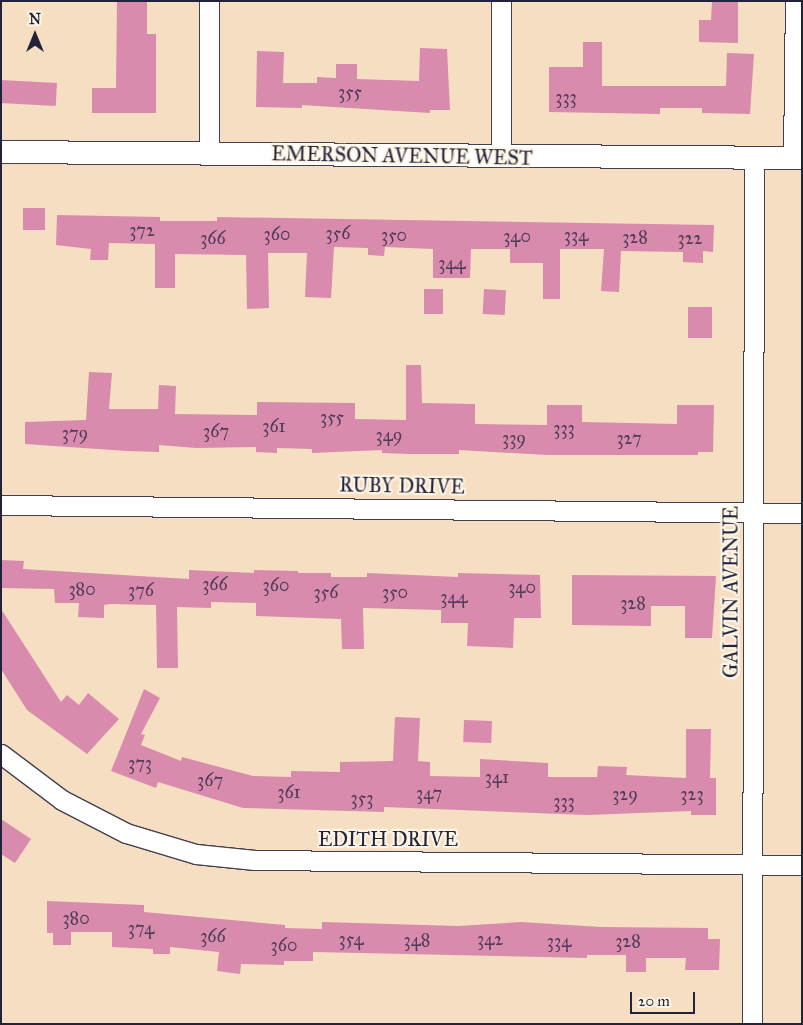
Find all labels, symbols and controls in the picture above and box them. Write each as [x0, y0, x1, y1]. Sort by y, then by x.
north arrow [10, 10, 60, 60]
text: N [29, 11, 41, 28]
house number: 355 [338, 81, 362, 103]
house number: 333 [555, 86, 577, 108]
street label: EMERSON AVENUE WEST [271, 142, 533, 170]
house number: 372 [129, 219, 155, 241]
house number: 356 [326, 222, 350, 244]
house number: 360 [264, 223, 290, 245]
house number: 350 [381, 224, 407, 246]
house number: 334 [564, 224, 588, 246]
house number: 340 [503, 225, 531, 247]
house number: 328 [622, 226, 648, 248]
house number: 366 [200, 227, 226, 249]
house number: 322 [678, 227, 702, 249]
house number: 344 [438, 252, 466, 274]
house number: 355 [320, 406, 344, 428]
house number: 361 [262, 415, 286, 437]
house number: 333 [553, 417, 575, 439]
house number: 367 [203, 420, 229, 442]
house number: 379 [62, 422, 88, 444]
house number: 349 [376, 424, 402, 446]
house number: 339 [502, 427, 526, 449]
house number: 327 [616, 427, 642, 449]
street label: RUBY DRIVE [339, 473, 465, 499]
street label: GALVIN AVENUE [719, 506, 743, 678]
house number: 366 [202, 573, 228, 595]
house number: 360 [263, 574, 289, 596]
house number: 340 [508, 576, 536, 598]
house number: 380 [68, 578, 96, 600]
house number: 376 [128, 579, 154, 601]
house number: 356 [314, 581, 338, 603]
house number: 350 [382, 581, 408, 603]
house number: 344 [440, 586, 468, 608]
house number: 328 [620, 592, 646, 614]
house number: 373 [128, 752, 152, 774]
house number: 341 [485, 766, 509, 788]
house number: 367 [197, 769, 223, 791]
house number: 361 [277, 781, 301, 803]
house number: 347 [416, 782, 442, 804]
house number: 329 [612, 783, 638, 805]
house number: 323 [680, 783, 704, 805]
house number: 353 [351, 787, 373, 809]
house number: 333 [553, 790, 575, 812]
street label: EDITH DRIVE [318, 827, 458, 851]
house number: 380 [62, 907, 90, 929]
house number: 374 [128, 917, 154, 939]
house number: 366 [200, 925, 226, 947]
house number: 354 [338, 928, 364, 950]
house number: 342 [477, 928, 503, 950]
house number: 348 [404, 929, 430, 951]
house number: 334 [547, 930, 571, 952]
house number: 328 [615, 930, 641, 952]
house number: 360 [271, 934, 297, 956]
scale bar [633, 982, 698, 1014]
text: 20 m [638, 992, 670, 1010]

